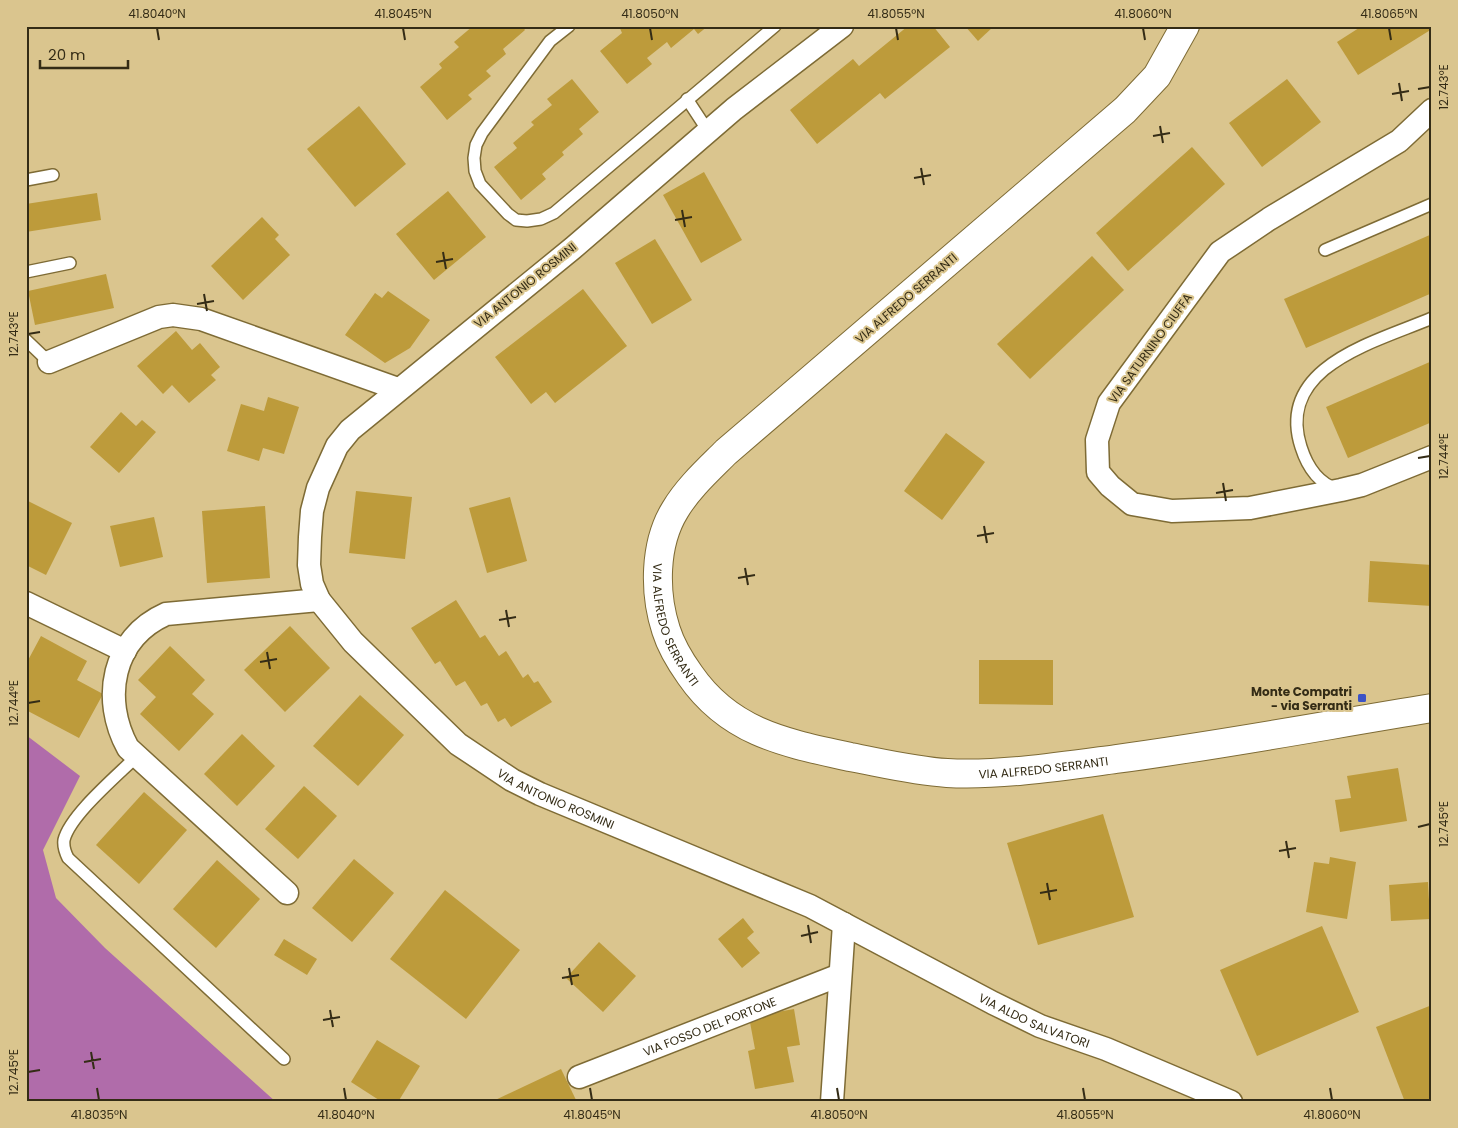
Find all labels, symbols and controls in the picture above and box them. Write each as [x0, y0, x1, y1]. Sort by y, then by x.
text: 41.8040°N [128, 5, 186, 22]
text: 41.8045°N [374, 5, 432, 22]
text: 41.8050°N [621, 5, 679, 22]
text: 41.8055°N [867, 5, 925, 22]
text: 41.8060°N [1114, 5, 1172, 22]
text: 41.8065°N [1360, 5, 1418, 22]
scale bar [40, 38, 128, 70]
text: 20 m [48, 44, 86, 65]
text: 12.743°E [1435, 64, 1452, 110]
street label: VIA ANTONIO ROSMINI [470, 238, 580, 332]
street label: VIA ALFREDO SERRANTI [851, 249, 961, 347]
street label: VIA SATURNINO CIUFFA [1104, 289, 1196, 407]
text: 12.743°E [5, 311, 22, 357]
text: 12.744°E [1435, 433, 1452, 479]
street label: VIA ALFREDO SERRANTI [649, 562, 703, 689]
text: 12.744°E [5, 680, 22, 726]
place label: Monte Compatri - via Serranti [1251, 683, 1352, 714]
marker: Monte Compatri - via Serranti [1356, 692, 1368, 704]
street label: VIA ALFREDO SERRANTI [978, 752, 1109, 782]
street label: VIA ANTONIO ROSMINI [494, 764, 617, 833]
text: 12.745°E [1435, 801, 1452, 847]
street label: VIA ALDO SALVATORI [976, 989, 1092, 1051]
street label: VIA FOSSO DEL PORTONE [640, 992, 779, 1060]
text: 12.745°E [5, 1049, 22, 1095]
text: 41.8035°N [71, 1106, 127, 1123]
text: 41.8040°N [317, 1106, 375, 1123]
text: 41.8045°N [563, 1106, 621, 1123]
text: 41.8050°N [810, 1106, 868, 1123]
text: 41.8055°N [1056, 1106, 1114, 1123]
text: 41.8060°N [1303, 1106, 1361, 1123]

